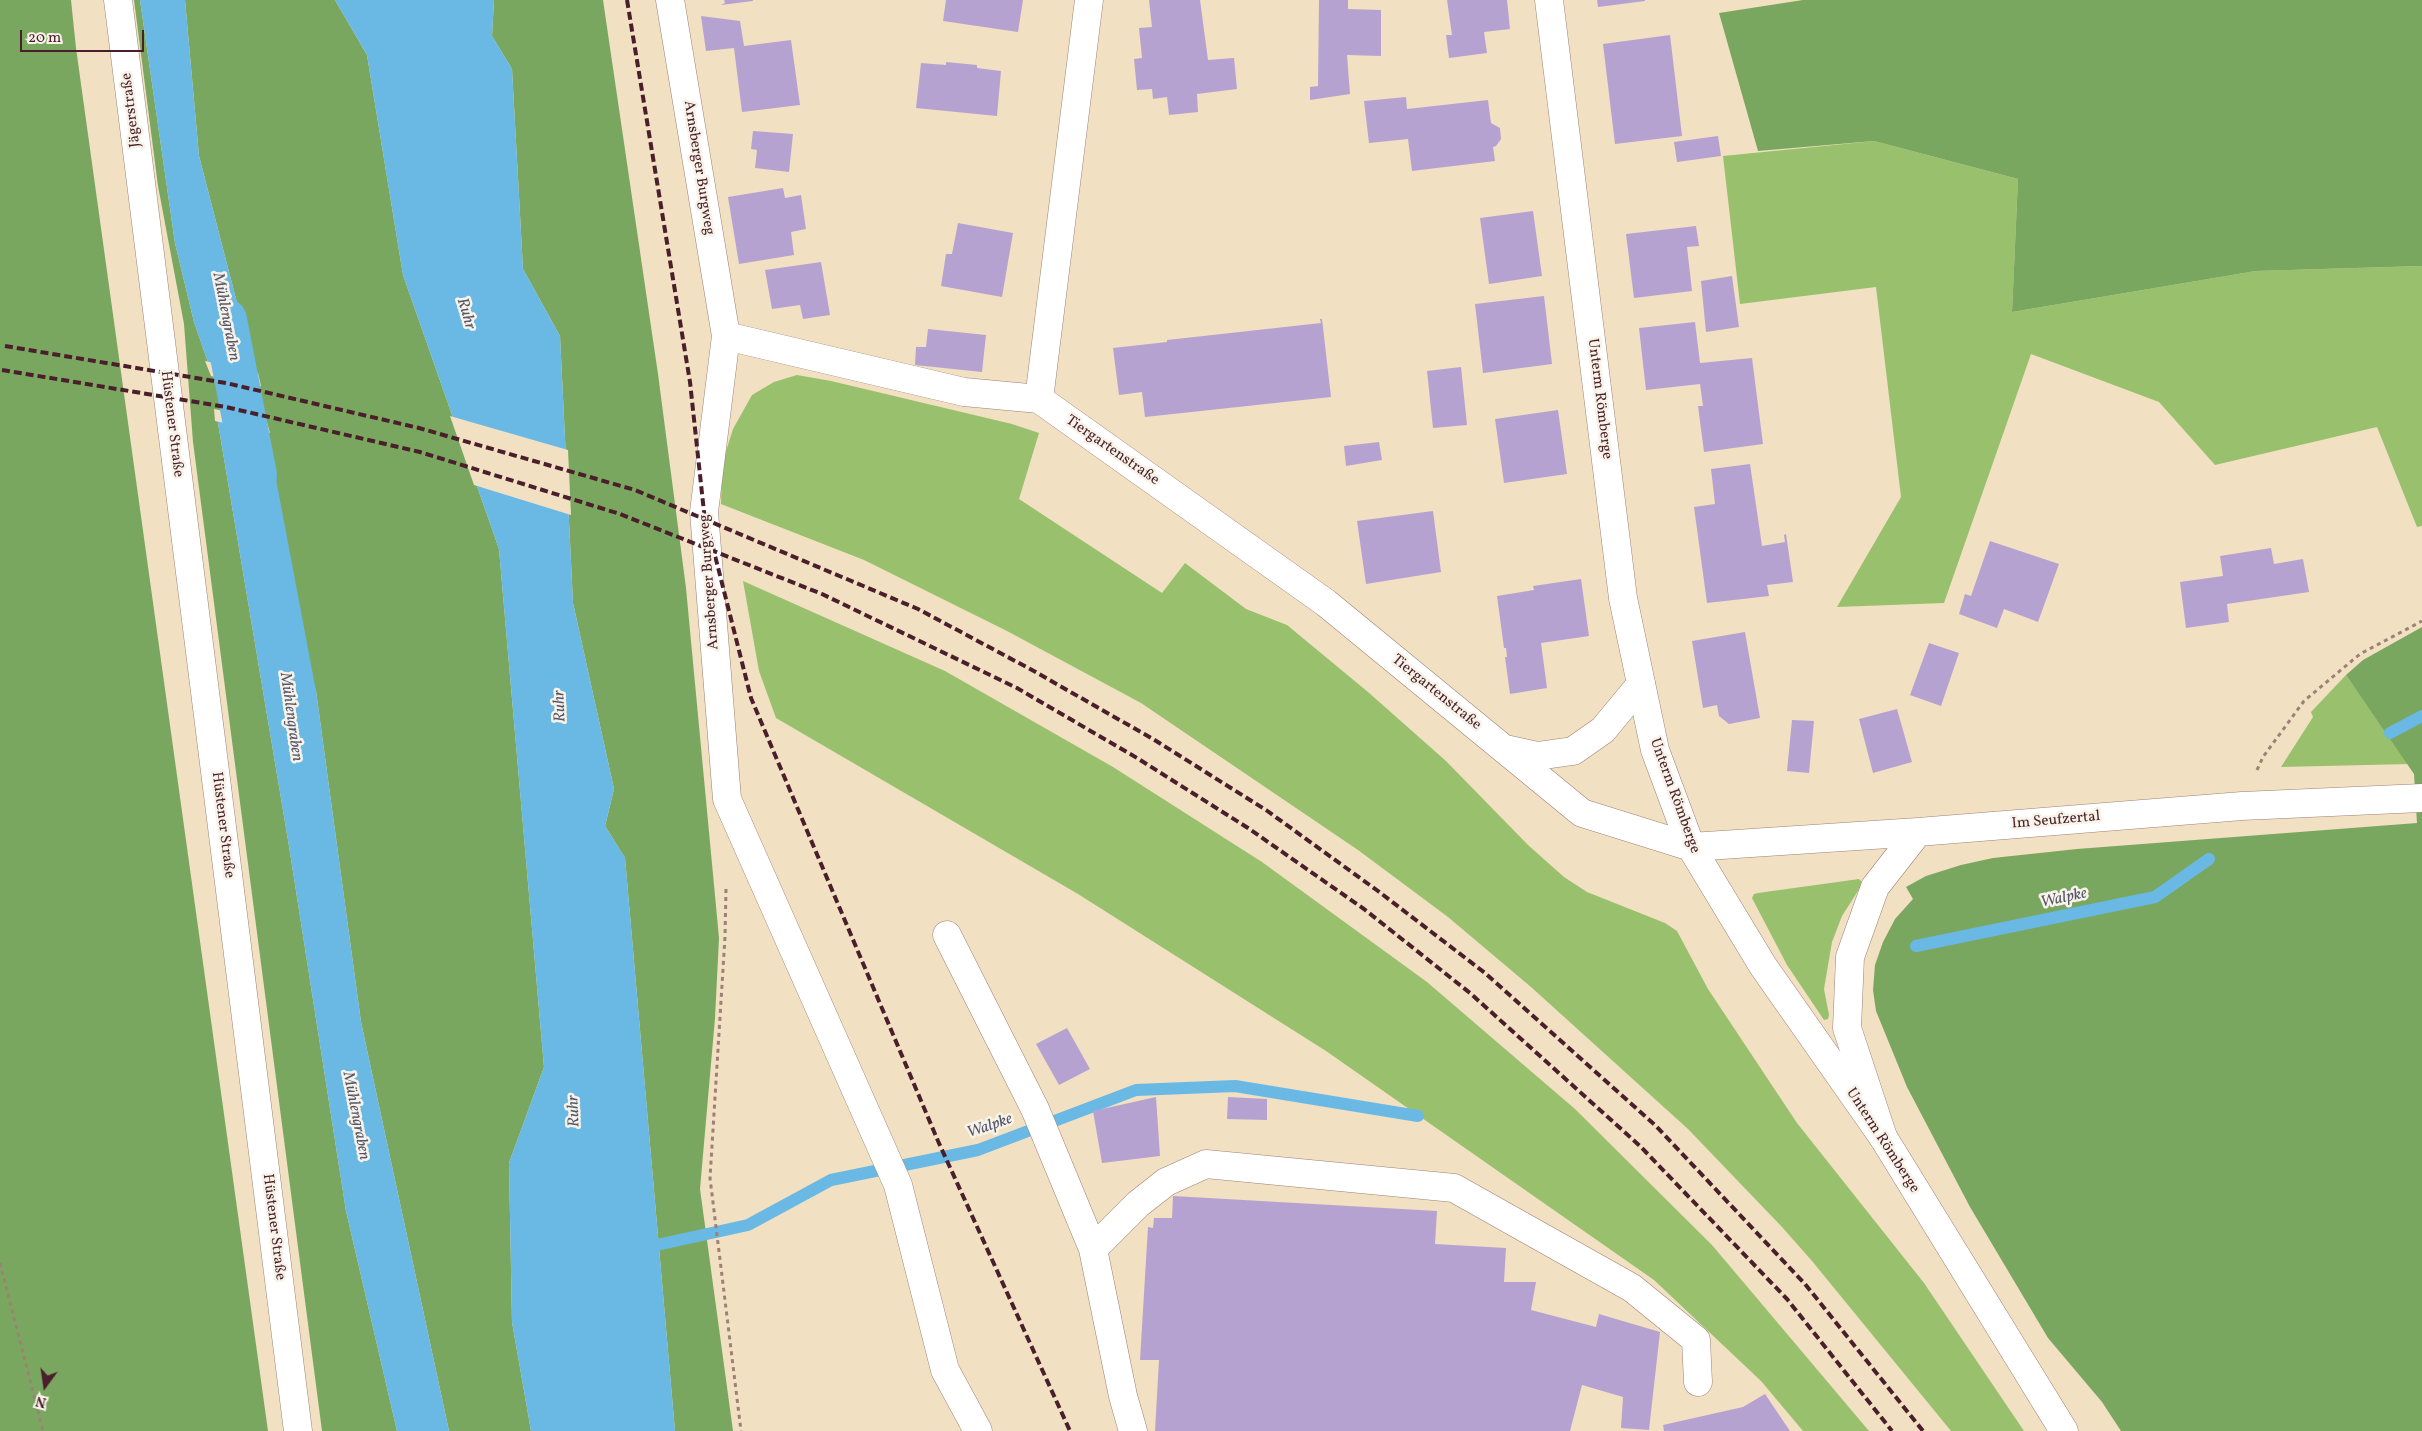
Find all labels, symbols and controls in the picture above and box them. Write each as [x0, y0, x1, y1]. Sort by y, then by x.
scale bar [22, 20, 146, 52]
text: 20 m [28, 28, 61, 49]
street label: Jägerstraße [118, 72, 146, 148]
street label: Arnsberger Burgweg [678, 99, 718, 237]
water label: Mühlengraben [207, 271, 243, 363]
water label: Ruhr [451, 296, 479, 332]
street label: Unterm Römberge [1583, 338, 1615, 460]
street label: Hüstener Straße [156, 370, 186, 478]
street label: Tiergartenstraße [1062, 412, 1162, 490]
street label: Arnsberger Burgweg [696, 514, 724, 650]
street label: Tiergartenstraße [1388, 651, 1484, 735]
water label: Mühlengraben [274, 671, 306, 763]
water label: Ruhr [551, 690, 571, 722]
street label: Unterm Römberge [1645, 736, 1703, 856]
street label: Hüstener Straße [207, 771, 237, 879]
street label: Im Seufzertal [2011, 808, 2101, 834]
water label: Walpke [2039, 885, 2089, 913]
water label: Mühlengraben [337, 1070, 373, 1162]
street label: Unterm Römberge [1841, 1085, 1923, 1197]
water label: Ruhr [565, 1095, 585, 1127]
water label: Walpke [965, 1110, 1015, 1144]
street label: Hüstener Straße [258, 1173, 288, 1281]
north arrow [20, 1361, 70, 1411]
text: N [34, 1391, 48, 1411]

